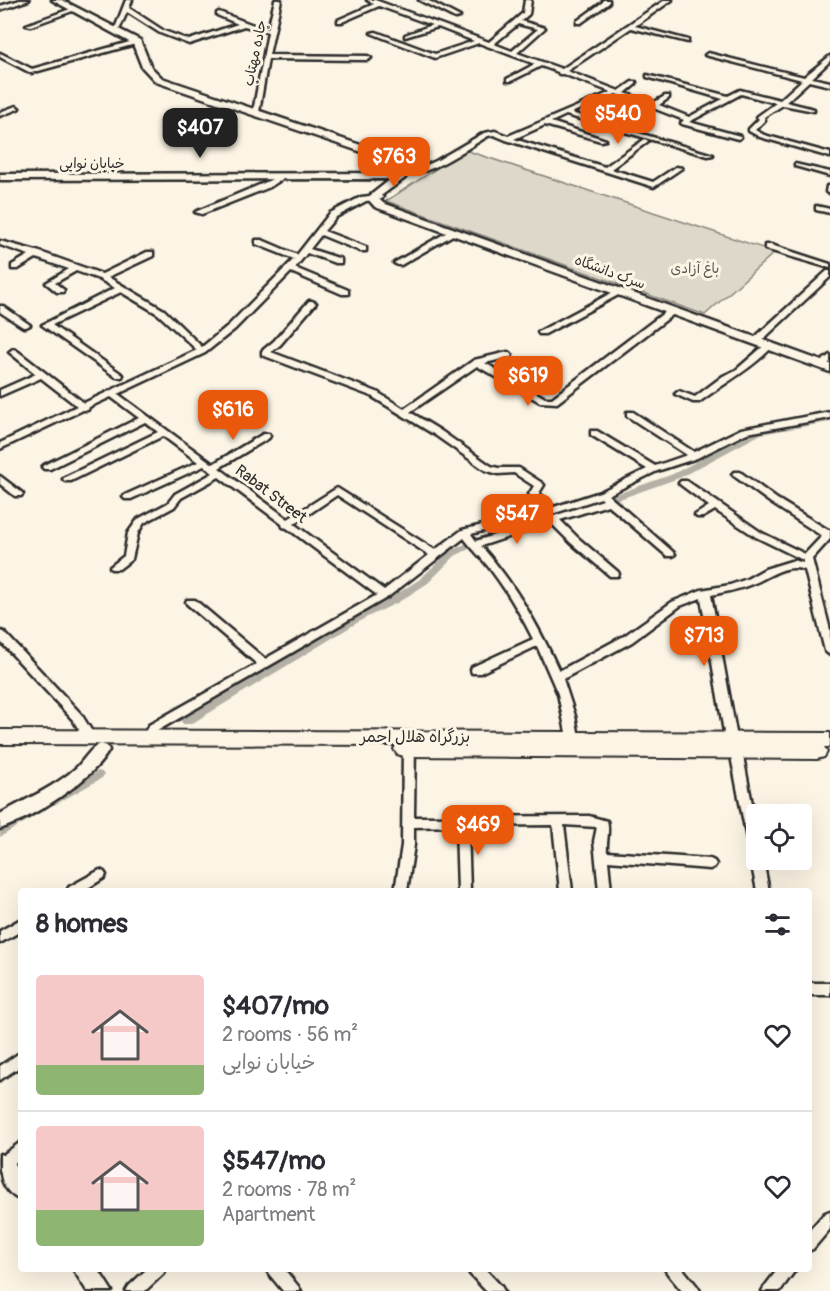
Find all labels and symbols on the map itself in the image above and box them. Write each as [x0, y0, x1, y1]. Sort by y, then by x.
street label: جاده مهتاب [240, 19, 270, 87]
pin: $540 [582, 94, 654, 145]
pin: $407 [164, 108, 236, 159]
pin: $763 [358, 137, 430, 188]
street label: خیابان نوایی [59, 155, 125, 172]
street label: سرک دانشگاه [572, 251, 648, 293]
park label: باغ آزادی [671, 260, 719, 278]
pin: $619 [492, 356, 564, 407]
pin: $616 [197, 390, 269, 441]
street label: Rabat Street [231, 460, 311, 528]
pin: $547 [481, 494, 553, 545]
pin: $713 [668, 616, 740, 667]
street label: بزرگراه هلال احمر [358, 727, 470, 747]
pin: $469 [442, 805, 514, 856]

